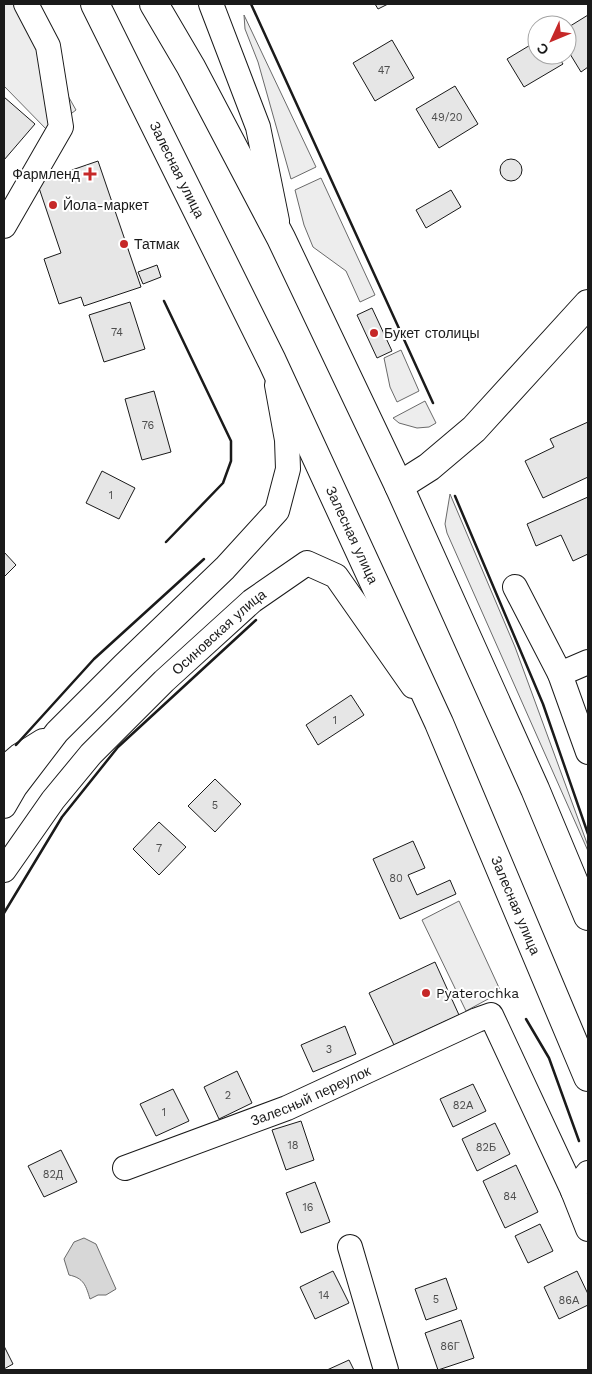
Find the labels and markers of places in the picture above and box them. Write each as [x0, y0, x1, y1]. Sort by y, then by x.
place label: Фармленд [12, 166, 80, 182]
marker: Фармленд [84, 168, 96, 180]
place label: Йола-маркет [63, 196, 149, 213]
marker: Йола-маркет [47, 199, 59, 211]
place label: Татмак [134, 236, 180, 252]
marker: Татмак [118, 238, 130, 250]
place label: Букет столицы [384, 325, 479, 341]
marker: Букет столицы [368, 327, 380, 339]
place label: Pyaterochka [436, 985, 519, 1001]
marker: Pyaterochka [420, 987, 432, 999]

